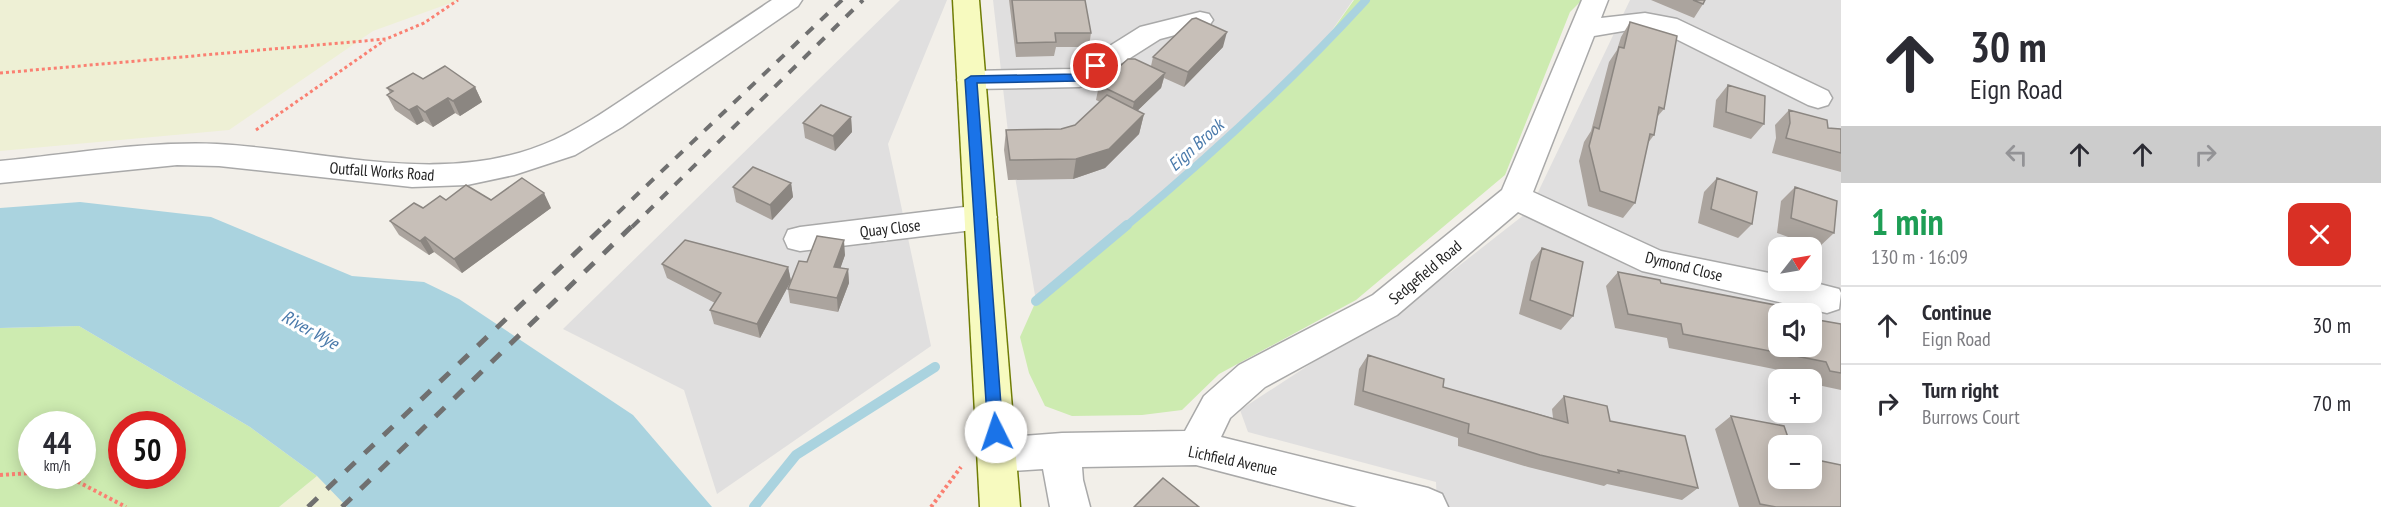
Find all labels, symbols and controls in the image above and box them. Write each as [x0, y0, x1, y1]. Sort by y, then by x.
text: 30 m [1970, 19, 2047, 74]
icon: ahead [1871, 24, 1949, 102]
pin [1070, 40, 1121, 91]
icon: arrive [1079, 49, 1112, 82]
text: Eign Road [1970, 72, 2063, 106]
water label: Eign Brook [1163, 112, 1230, 176]
icon: left [2000, 138, 2033, 171]
icon: ahead [2063, 138, 2096, 171]
icon: ahead [2126, 138, 2159, 171]
icon: right [2189, 138, 2222, 171]
street label: Outfall Works Road [329, 157, 435, 185]
text: 1 min [1871, 198, 1944, 245]
button: close [2288, 203, 2351, 266]
street label: Quay Close [858, 214, 922, 242]
street label: Sedgefield Road [1385, 236, 1466, 308]
north arrow [1768, 237, 1822, 291]
map controls [1768, 237, 1822, 489]
text: 130 m · 16:09 [1871, 244, 1968, 270]
street label: Dymond Close [1643, 247, 1725, 285]
text: Continue [1922, 298, 1992, 326]
button: sound [1768, 303, 1822, 357]
water label: River Wye [278, 305, 344, 355]
icon: ahead [1871, 309, 1904, 342]
text: 30 m [2312, 311, 2351, 339]
text: Eign Road [1922, 326, 1991, 352]
button: + [1768, 369, 1822, 423]
text: Turn right [1922, 376, 1999, 404]
icon: right [1871, 387, 1904, 420]
text: 70 m [2312, 389, 2351, 417]
position arrow [964, 400, 1028, 464]
text: Burrows Court [1922, 404, 2020, 430]
speed limit sign: 50 [108, 411, 186, 489]
text: 44 [43, 423, 71, 462]
button: − [1768, 435, 1822, 489]
street label: Lichfield Avenue [1187, 441, 1279, 479]
text: km/h [44, 456, 70, 475]

